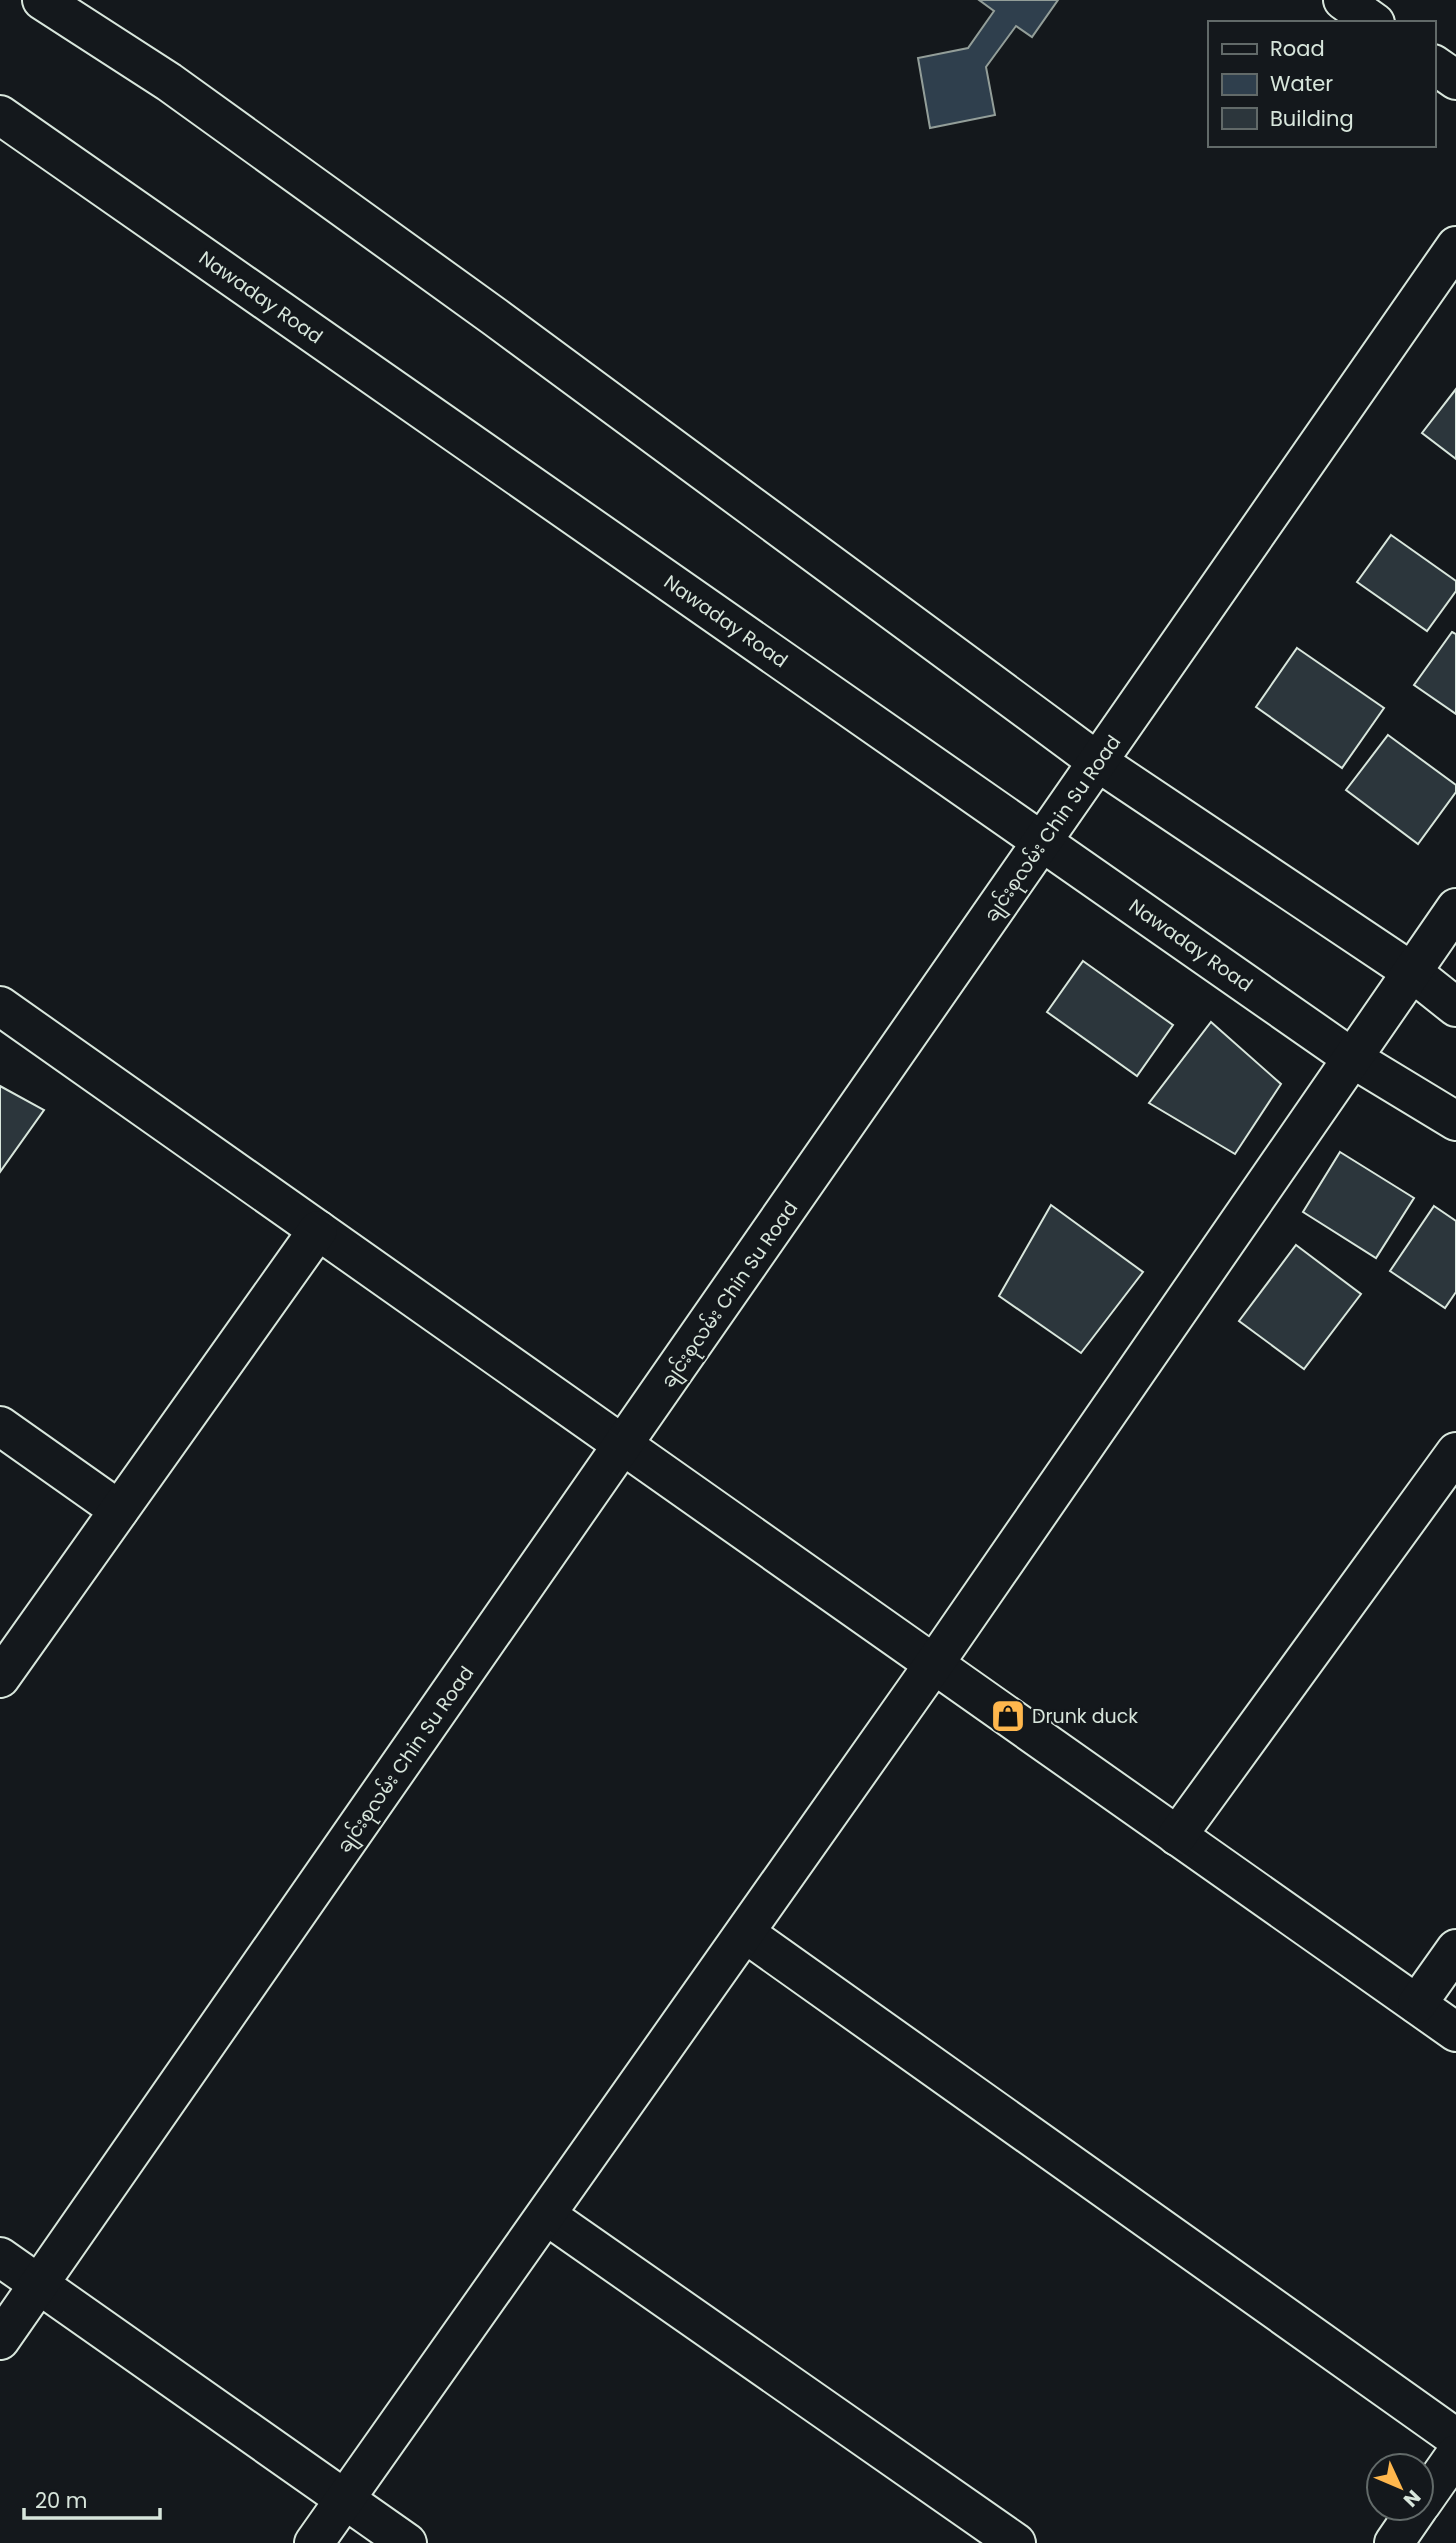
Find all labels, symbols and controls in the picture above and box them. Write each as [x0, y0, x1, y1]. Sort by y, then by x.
legend [1208, 21, 1435, 147]
text: Road [1270, 34, 1325, 63]
text: Water [1270, 69, 1333, 98]
text: Building [1270, 104, 1354, 133]
street label: Nawaday Road [193, 245, 328, 350]
street label: Nawaday Road [658, 569, 793, 674]
street label: ချင်းစုလမ်း Chin Su Road [977, 729, 1130, 929]
street label: Nawaday Road [1123, 893, 1258, 998]
street label: ချင်းစုလမ်း Chin Su Road [654, 1195, 807, 1395]
street label: ချင်းစုလမ်း Chin Su Road [330, 1660, 483, 1860]
shop icon: Drunk duck [989, 1697, 1027, 1735]
place label: Drunk duck [1032, 1703, 1138, 1730]
north arrow [1365, 2452, 1435, 2522]
scale bar [24, 2476, 161, 2520]
text: N [1397, 2484, 1427, 2513]
text: 20 m [35, 2486, 88, 2515]

